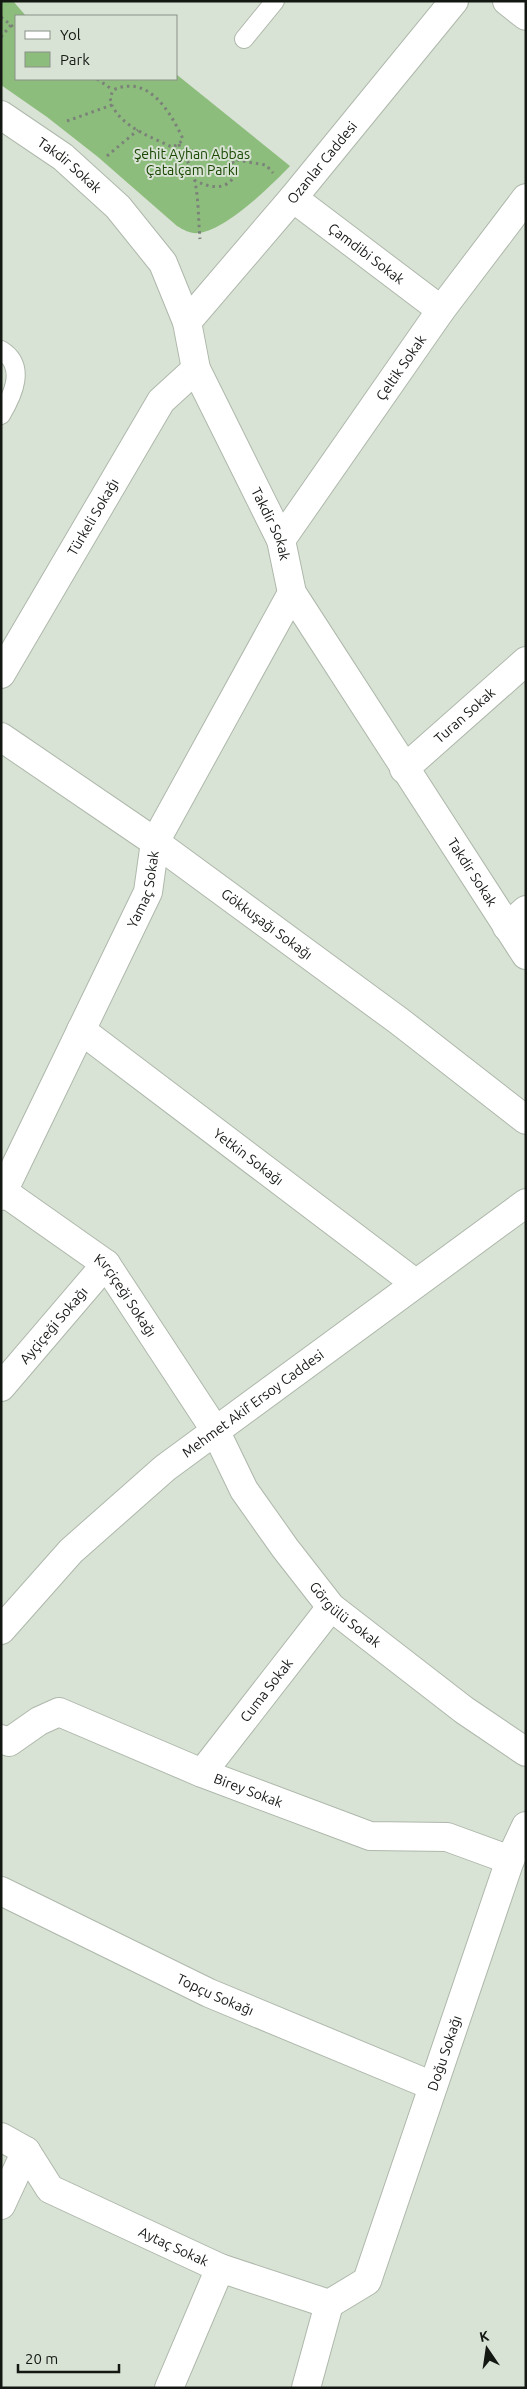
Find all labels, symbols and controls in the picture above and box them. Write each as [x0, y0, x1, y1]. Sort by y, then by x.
legend [15, 15, 178, 80]
text: Yol [60, 26, 81, 43]
text: Park [60, 51, 90, 68]
street label: Ozanlar Caddesi [284, 118, 360, 207]
street label: Takdir Sokak [34, 134, 105, 196]
park label: Şehit Ayhan Abbas Çatalçam Parkı [134, 146, 250, 178]
street label: Çamdibi Sokak [325, 220, 408, 287]
street label: Çeltik Sokak [373, 332, 429, 403]
street label: Türkeli Sokağı [64, 475, 122, 559]
street label: Takdir Sokak [248, 485, 293, 562]
street label: Turan Sokak [431, 684, 498, 746]
street label: Takdir Sokak [444, 835, 500, 909]
street label: Yamaç Sokak [124, 850, 162, 931]
street label: Gökkuşağı Sokağı [218, 885, 315, 963]
street label: Yetkin Sokağı [210, 1125, 287, 1188]
street label: Kırçiçeği Sokağı [91, 1250, 160, 1340]
street label: Ayçiçeği Sokağı [16, 1284, 91, 1367]
street label: Mehmet Akif Ersoy Caddesi [179, 1346, 327, 1461]
street label: Görgülü Sokak [306, 1579, 384, 1651]
street label: Cuma Sokak [237, 1655, 296, 1725]
street label: Birey Sokak [212, 1770, 285, 1811]
street label: Topçu Sokağı [174, 1970, 256, 2019]
street label: Doğu Sokağı [424, 2013, 465, 2093]
street label: Aytaç Sokak [136, 2223, 211, 2270]
north arrow [462, 2324, 512, 2374]
text: K [478, 2327, 491, 2345]
scale bar [18, 2342, 119, 2374]
text: 20 m [25, 2350, 58, 2367]

